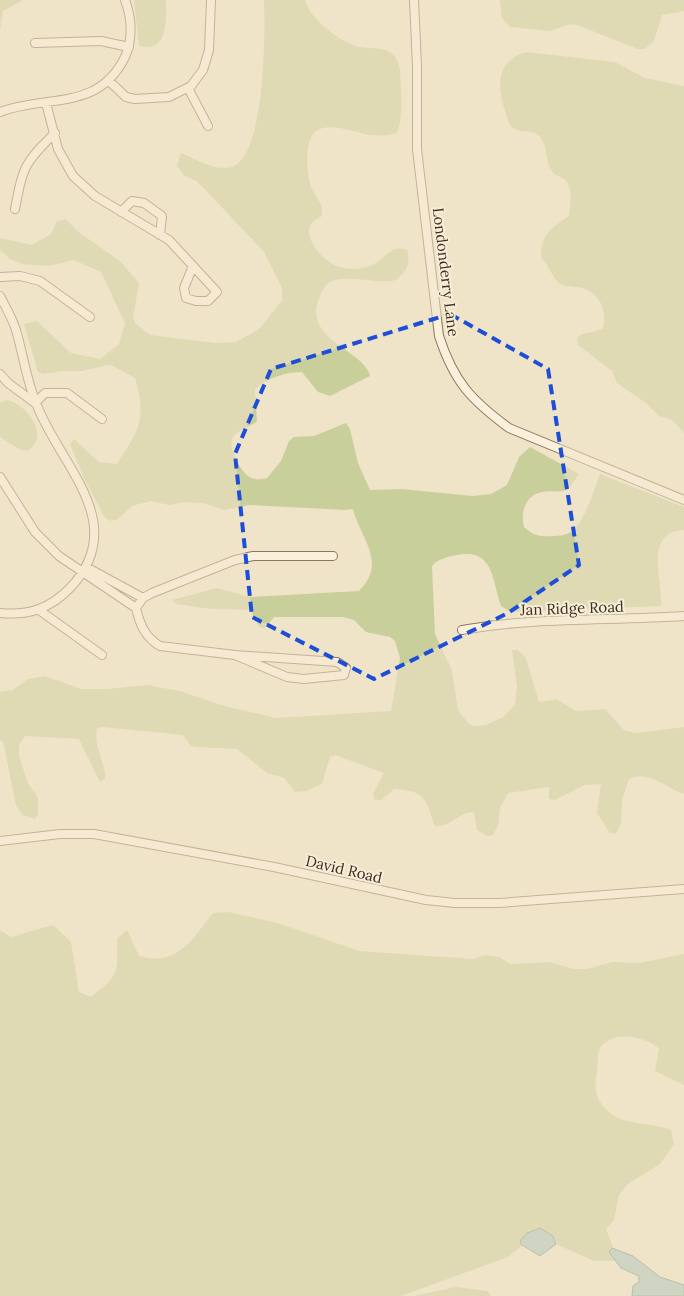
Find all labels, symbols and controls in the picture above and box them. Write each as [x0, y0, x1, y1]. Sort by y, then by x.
street label: Londonderry Lane [429, 207, 463, 337]
street label: Jan Ridge Road [519, 597, 624, 619]
street label: David Road [304, 851, 384, 887]

